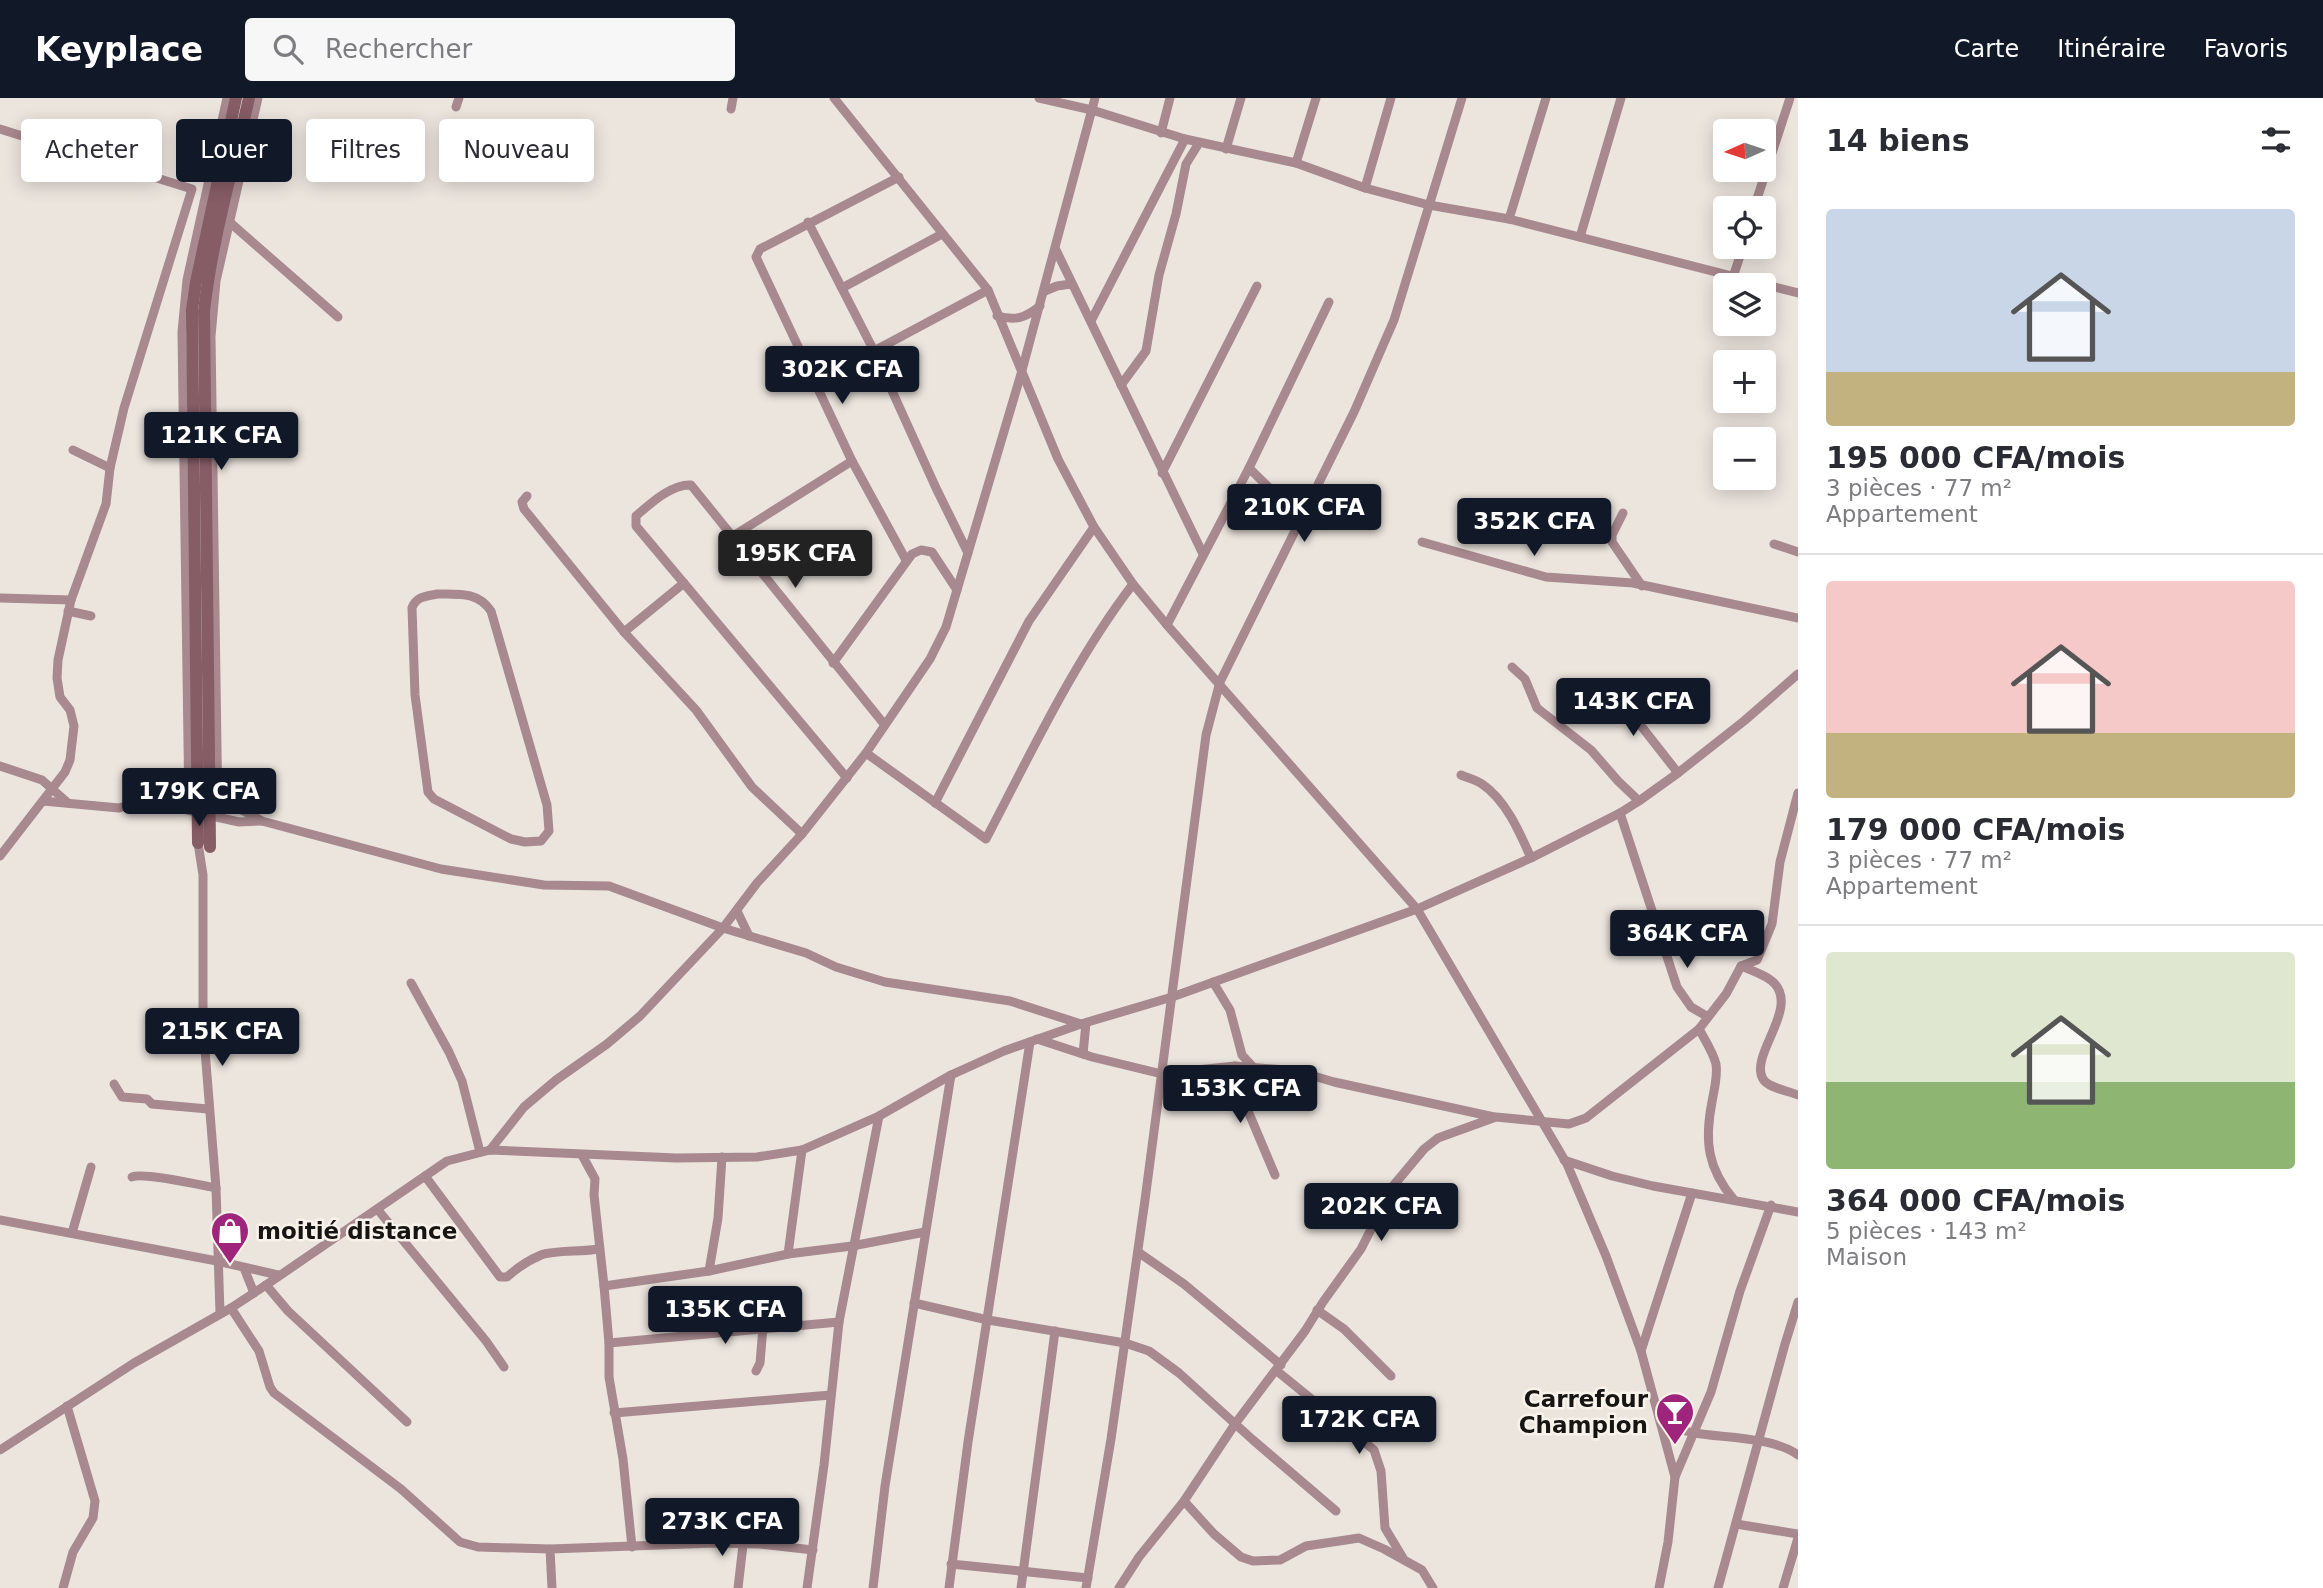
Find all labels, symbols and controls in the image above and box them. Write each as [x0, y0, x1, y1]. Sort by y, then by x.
search box [245, 18, 735, 81]
text: Keyplace [35, 30, 203, 69]
icon: search [269, 30, 307, 68]
text: Rechercher [325, 34, 472, 64]
text: Carte [1954, 35, 2019, 63]
text: Itinéraire [2057, 35, 2166, 63]
text: Favoris [2204, 35, 2288, 63]
chip: Acheter [21, 119, 162, 182]
chip: Louer [176, 119, 292, 182]
chip: Filtres [306, 119, 425, 182]
chip: Nouveau [439, 119, 594, 182]
north arrow [1713, 119, 1776, 182]
map controls [1713, 119, 1776, 490]
icon: filters [2257, 121, 2295, 159]
text: 14 biens [1826, 123, 1970, 158]
button: locate [1713, 196, 1776, 259]
icon: home [1998, 254, 2124, 380]
button: layers [1713, 273, 1776, 336]
pin: 302K CFA [770, 346, 914, 406]
button: + [1713, 350, 1776, 413]
text: 302K CFA [781, 356, 903, 382]
pin: 121K CFA [149, 412, 293, 472]
text: 121K CFA [160, 422, 282, 448]
button: − [1713, 427, 1776, 490]
text: 195 000 CFA/mois [1826, 440, 2125, 475]
text: 3 pièces · 77 m² [1826, 475, 2012, 501]
pin: 210K CFA [1232, 484, 1376, 544]
text: 210K CFA [1243, 494, 1365, 520]
pin: 352K CFA [1462, 498, 1606, 558]
text: Appartement [1826, 501, 1978, 527]
text: 352K CFA [1473, 508, 1595, 534]
pin: 195K CFA [723, 531, 867, 590]
text: 195K CFA [734, 540, 856, 566]
icon: home [1998, 626, 2124, 752]
pin: 143K CFA [1561, 678, 1705, 738]
text: 143K CFA [1572, 688, 1694, 714]
pin: 179K CFA [127, 768, 271, 828]
text: 179K CFA [138, 778, 260, 804]
text: 179 000 CFA/mois [1826, 812, 2125, 847]
text: 3 pièces · 77 m² [1826, 847, 2012, 873]
text: Appartement [1826, 873, 1978, 899]
pin: 364K CFA [1615, 910, 1759, 970]
text: 364K CFA [1626, 920, 1748, 946]
icon: home [1998, 997, 2124, 1123]
pin: 215K CFA [150, 1009, 294, 1068]
text: 215K CFA [161, 1018, 283, 1044]
pin: 153K CFA [1168, 1066, 1312, 1125]
text: 153K CFA [1179, 1075, 1301, 1101]
text: 364 000 CFA/mois [1826, 1183, 2125, 1218]
pin: 202K CFA [1309, 1184, 1453, 1243]
text: 202K CFA [1320, 1193, 1442, 1219]
shop icon: moitié distance [209, 1210, 251, 1265]
place label: moitié distance [257, 1218, 457, 1244]
text: 5 pièces · 143 m² [1826, 1218, 2027, 1244]
text: Maison [1826, 1244, 1907, 1270]
pin: 135K CFA [653, 1286, 797, 1346]
text: 135K CFA [664, 1296, 786, 1322]
place label: Carrefour Champion [1519, 1386, 1649, 1438]
bar icon: Carrefour Champion [1654, 1391, 1696, 1446]
pin: 172K CFA [1287, 1396, 1431, 1456]
text: 172K CFA [1298, 1406, 1420, 1432]
pin: 273K CFA [650, 1498, 794, 1558]
text: 273K CFA [661, 1508, 783, 1534]

